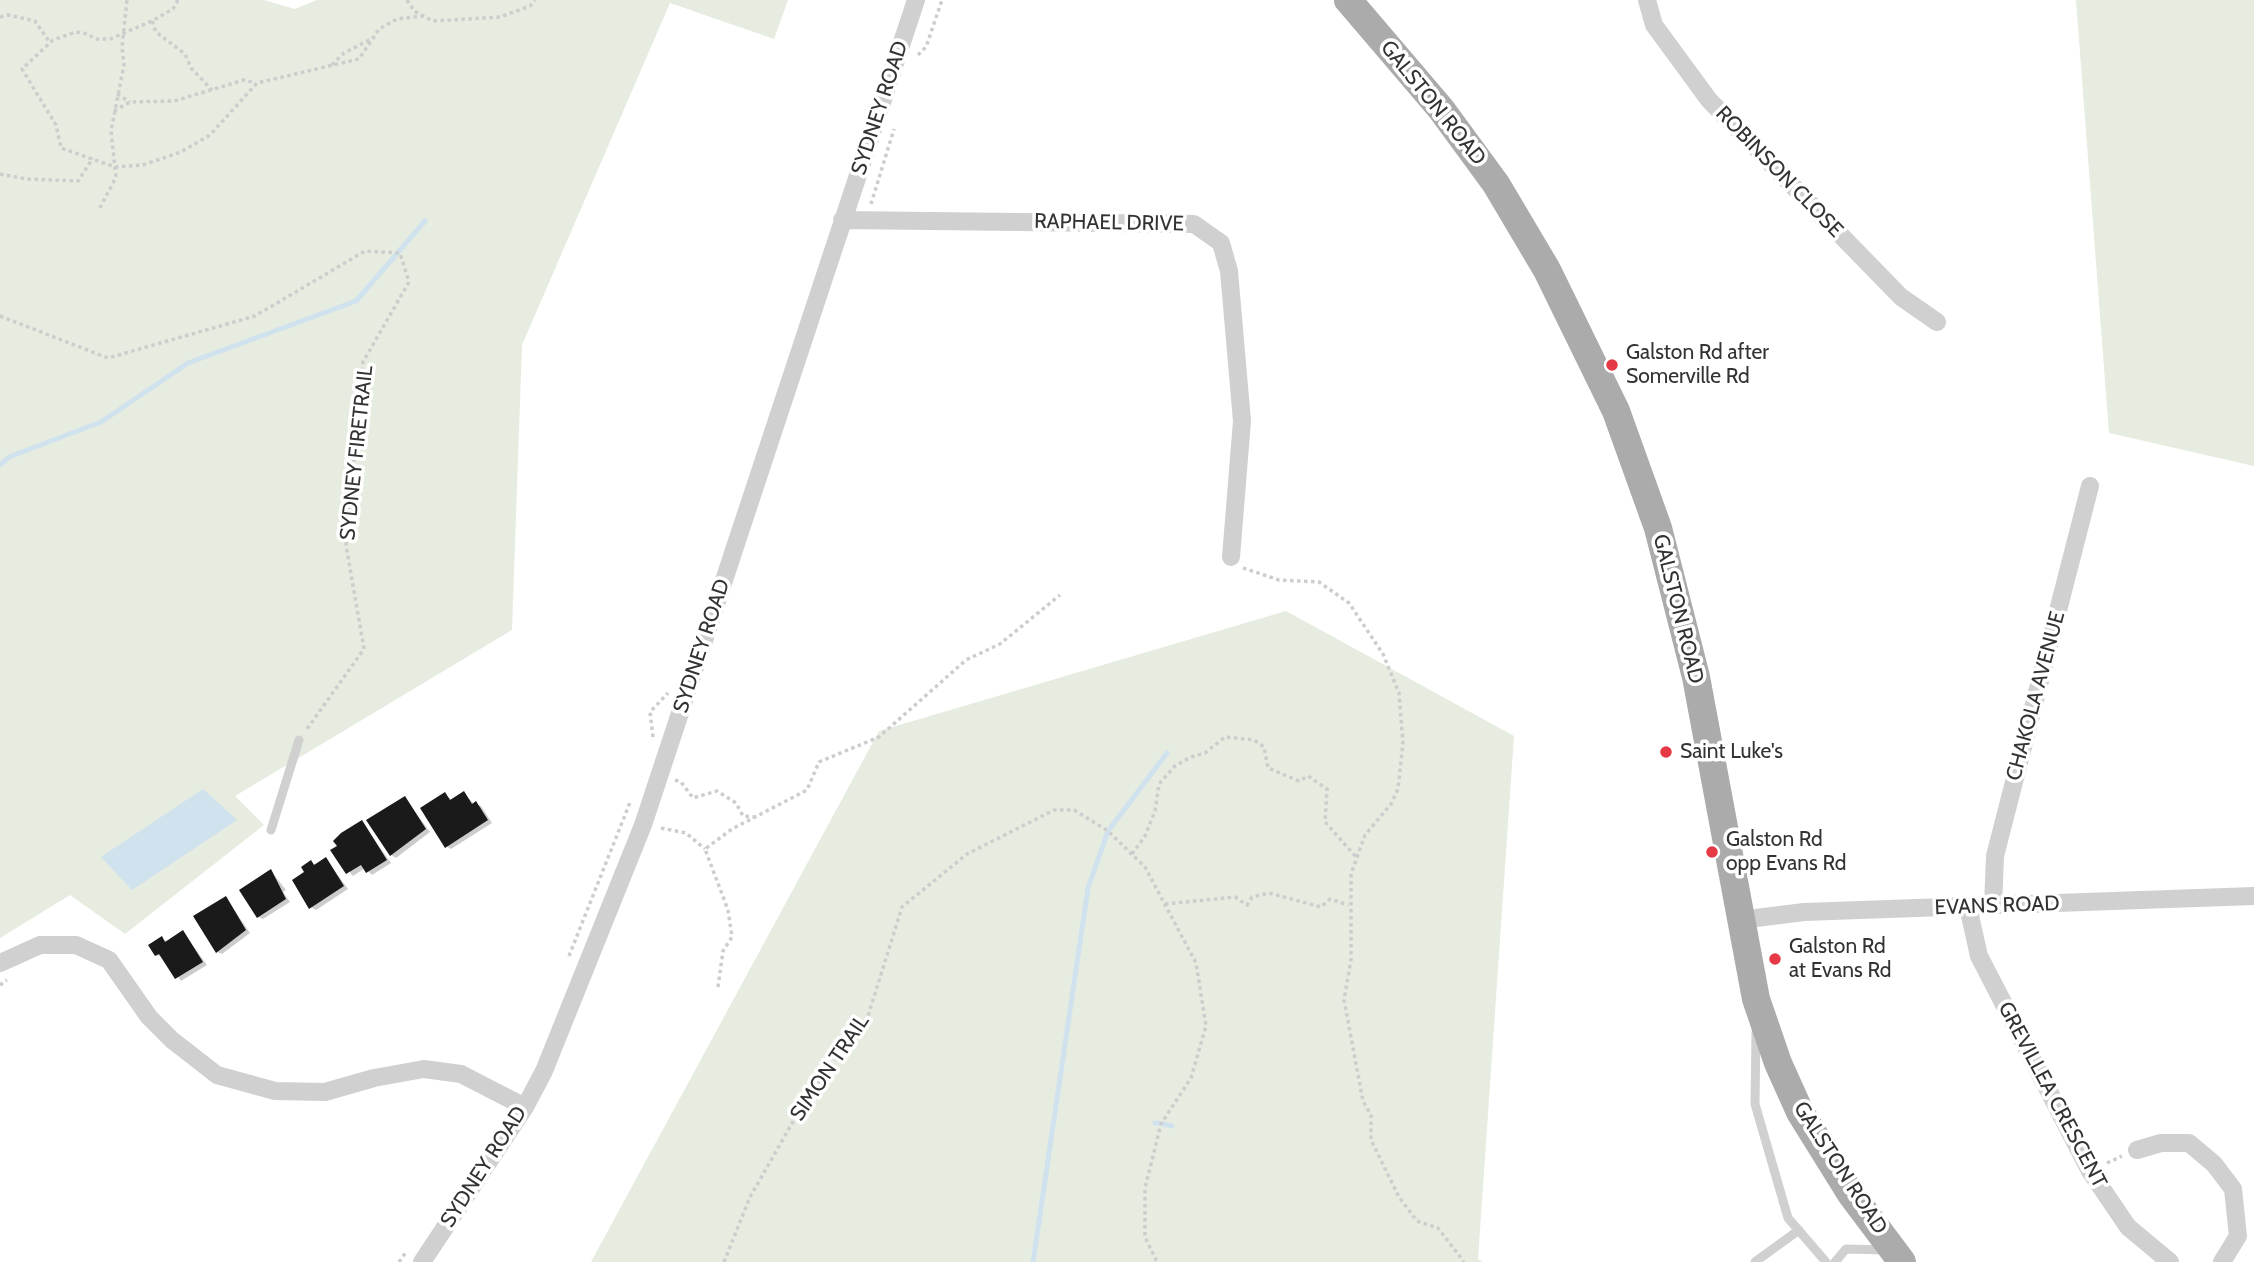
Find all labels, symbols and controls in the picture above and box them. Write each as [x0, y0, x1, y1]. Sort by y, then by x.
street label: GALSTON ROAD [1375, 36, 1491, 170]
street label: SYDNEY ROAD [846, 38, 914, 178]
street label: ROBINSON CLOSE [1710, 101, 1848, 243]
street label: RAPHAEL DRIVE [1034, 209, 1184, 237]
place label: Galston Rd after Somerville Rd [1626, 340, 1769, 390]
marker: Galston Rd after Somerville Rd [1604, 357, 1620, 373]
street label: SYDNEY FIRETRAIL [335, 364, 379, 542]
street label: GALSTON ROAD [1647, 532, 1709, 686]
street label: SYDNEY ROAD [668, 576, 736, 716]
street label: CHAKOLA AVENUE [2001, 609, 2071, 783]
place label: Saint Luke's [1680, 739, 1783, 765]
marker: Saint Luke's [1658, 744, 1674, 760]
place label: Galston Rd opp Evans Rd [1726, 827, 1846, 877]
marker: Galston Rd opp Evans Rd [1704, 844, 1720, 860]
street label: EVANS ROAD [1934, 891, 2060, 921]
place label: Galston Rd at Evans Rd [1789, 934, 1891, 984]
marker: Galston Rd at Evans Rd [1767, 951, 1783, 967]
street label: GREVILLEA CRESCENT [1992, 998, 2112, 1192]
street label: SIMON TRAIL [785, 1010, 875, 1126]
street label: GALSTON ROAD [1788, 1097, 1892, 1239]
street label: SYDNEY ROAD [436, 1102, 532, 1232]

